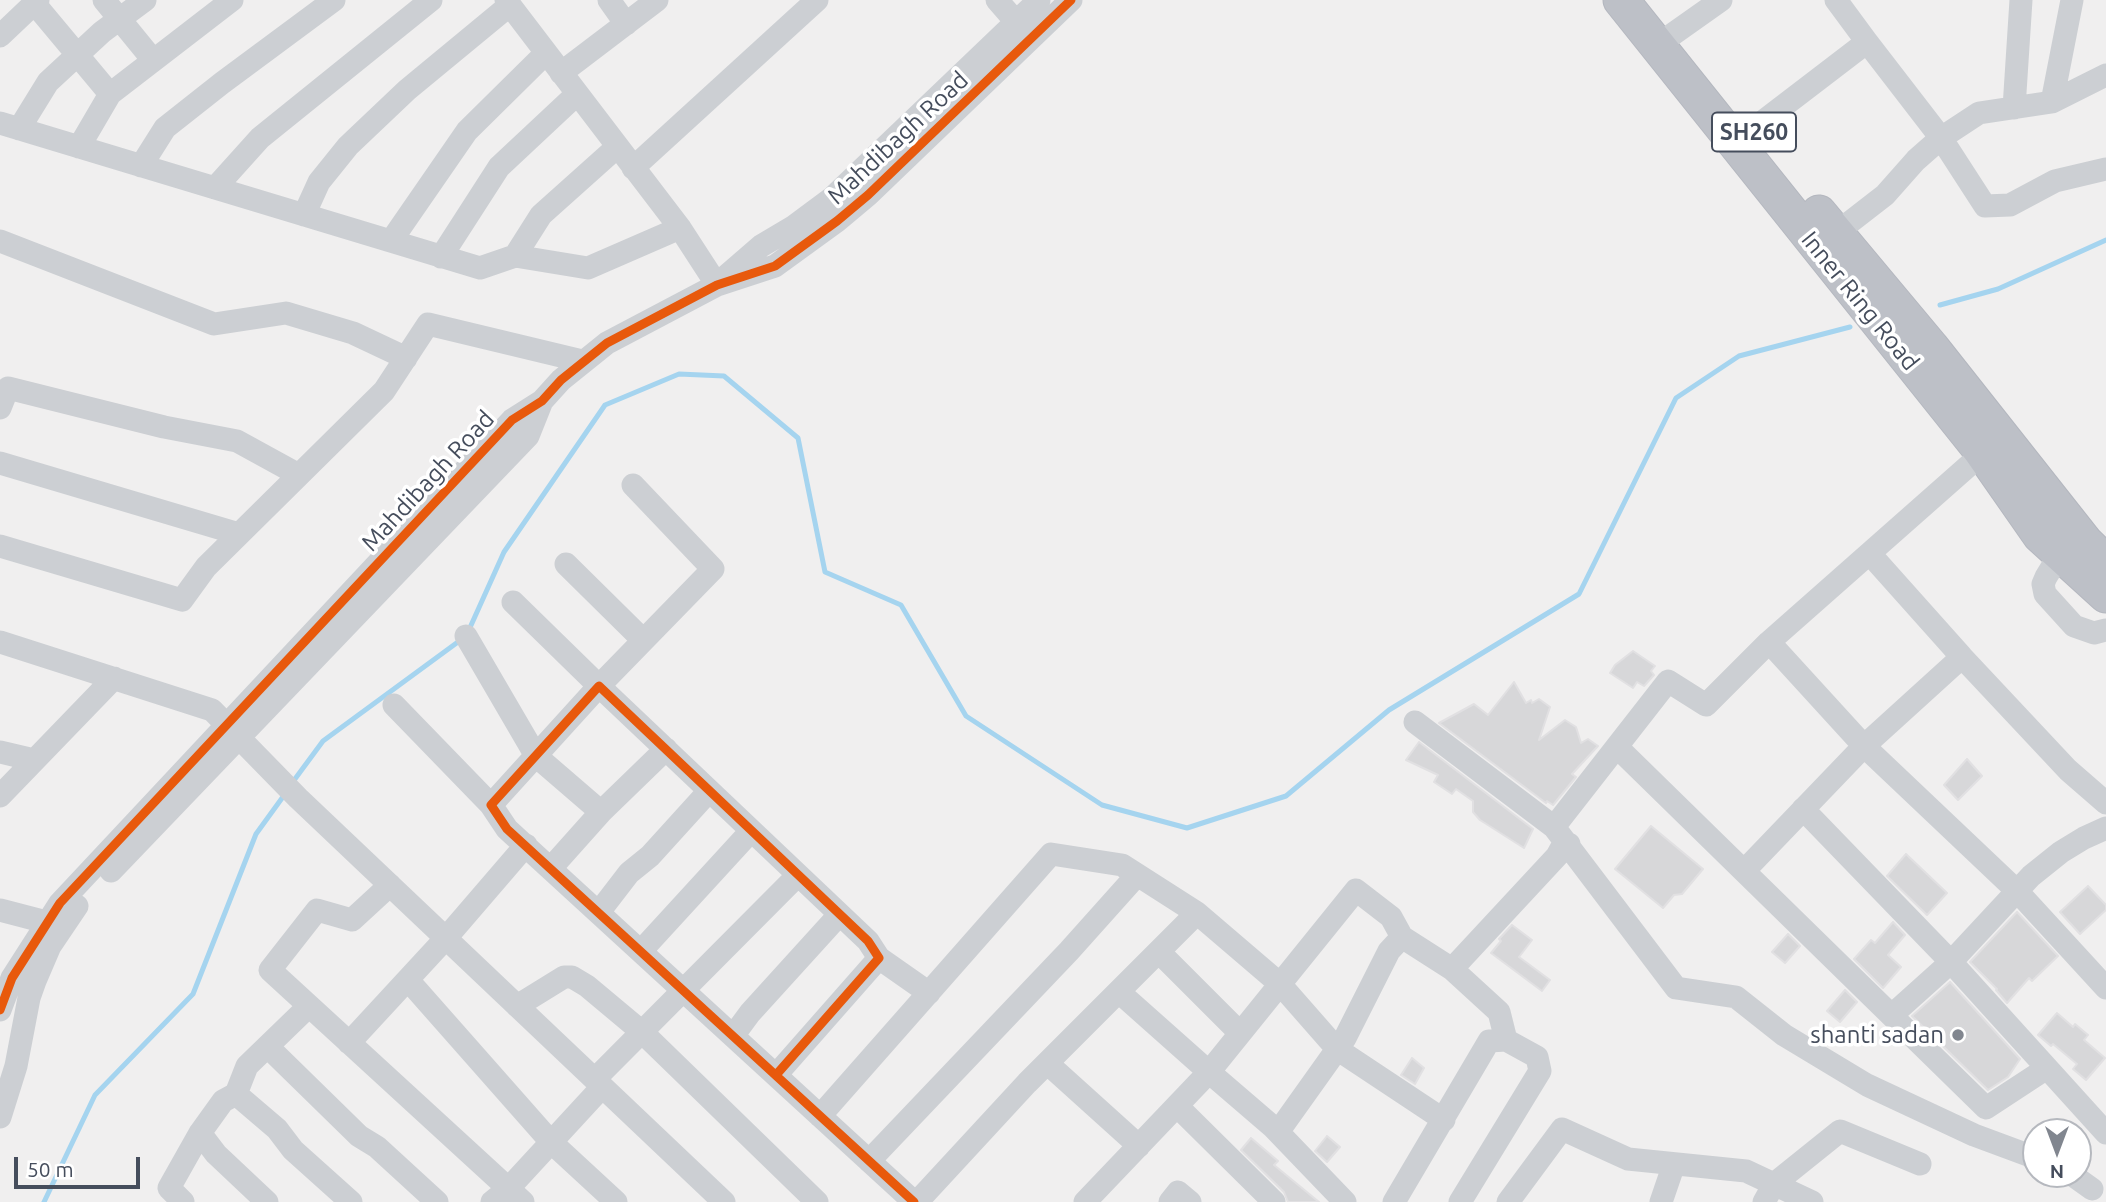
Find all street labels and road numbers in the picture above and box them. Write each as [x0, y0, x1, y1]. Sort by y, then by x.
street label: Mahdibagh Road [822, 66, 974, 210]
road number: SH260 [1712, 113, 1796, 152]
street label: Inner Ring Road [1795, 226, 1925, 376]
street label: Mahdibagh Road [356, 405, 500, 557]

